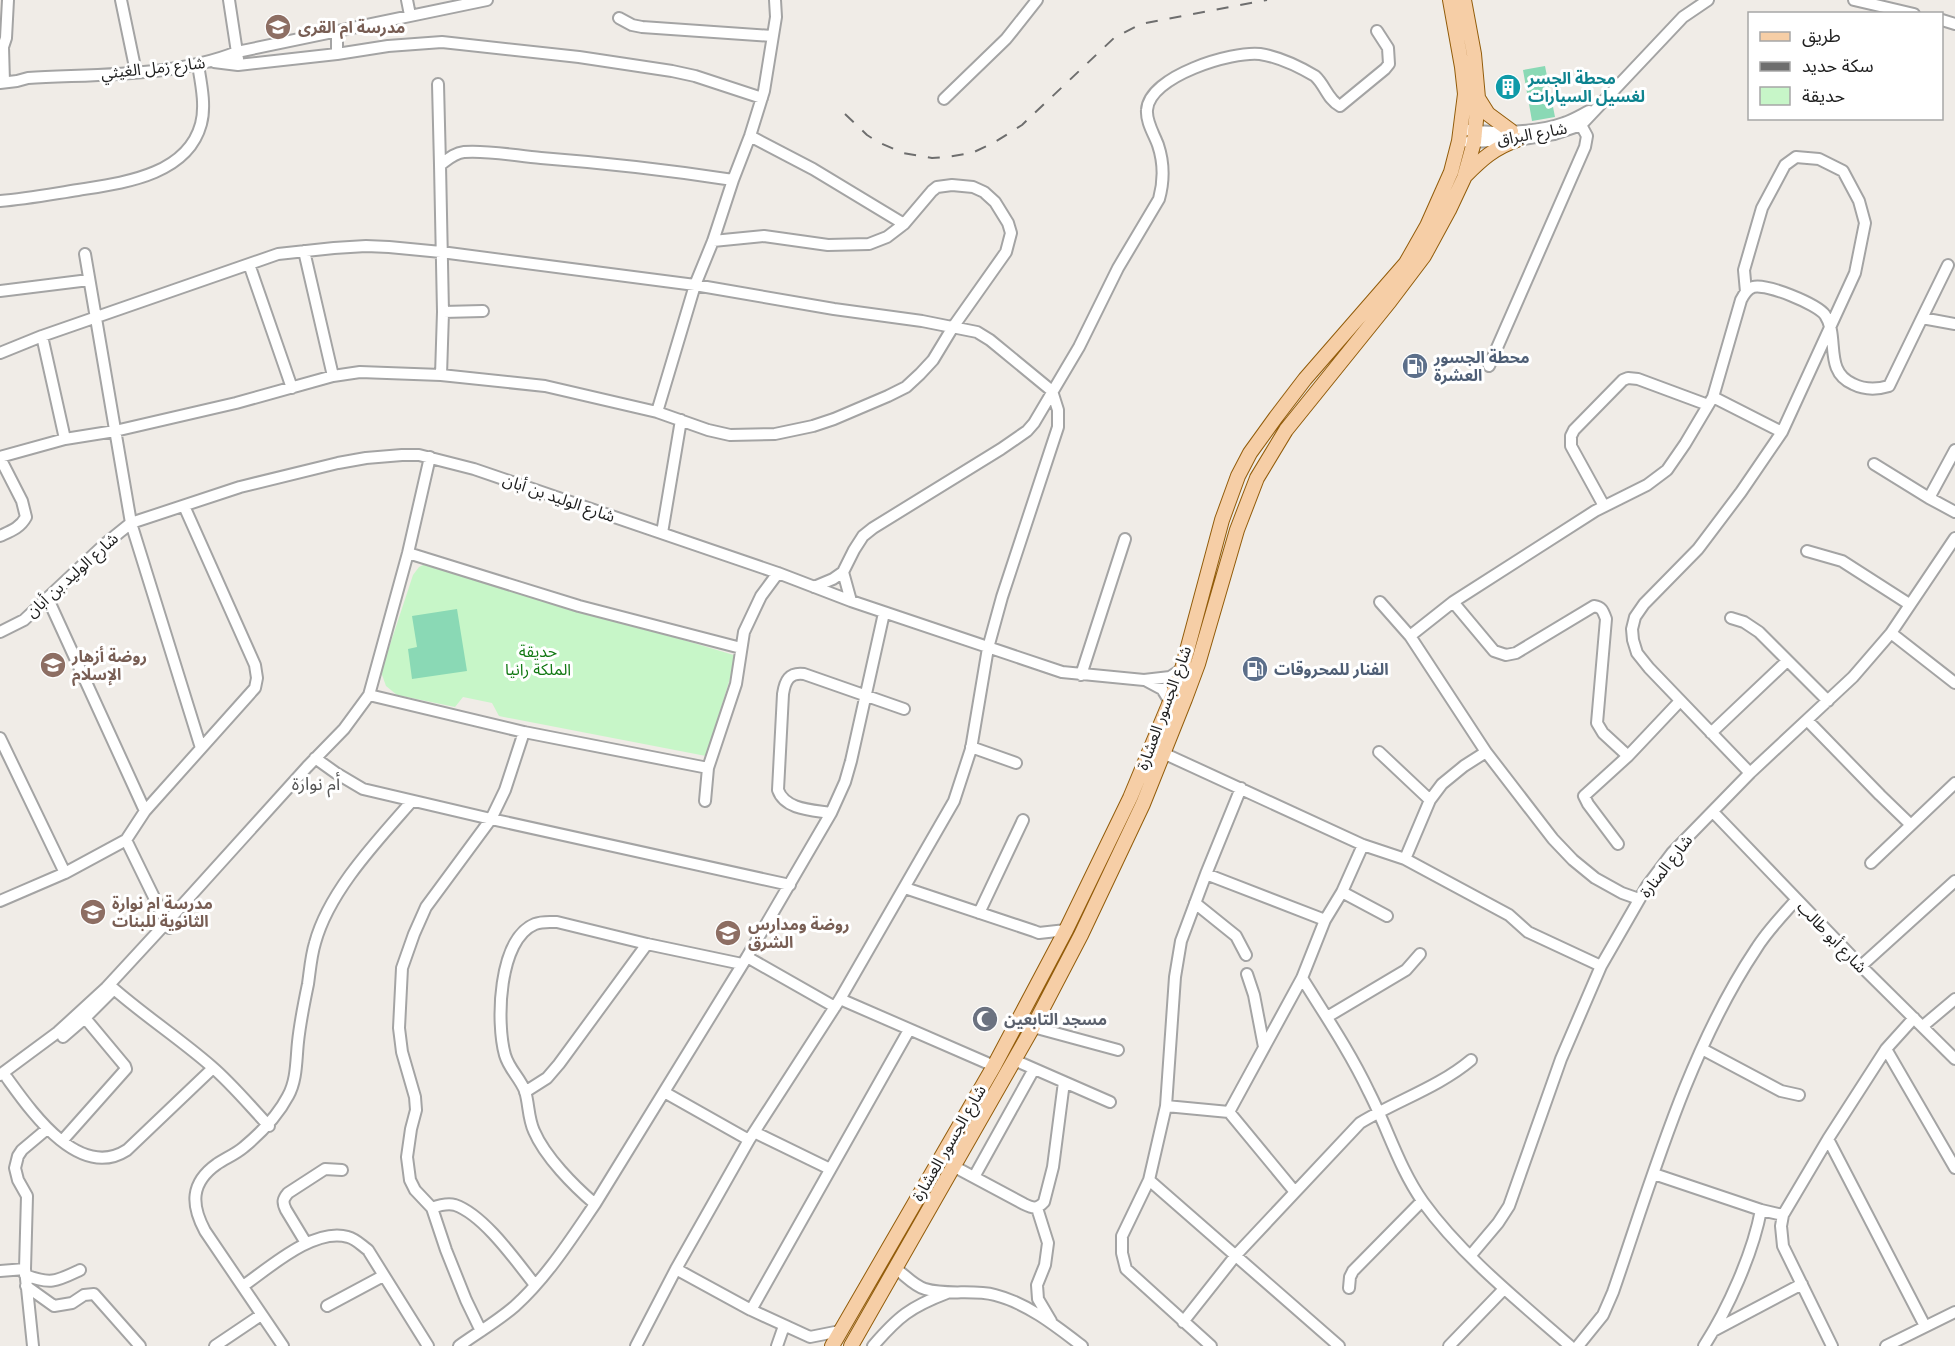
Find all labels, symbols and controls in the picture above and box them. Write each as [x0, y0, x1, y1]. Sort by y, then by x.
school or university icon: مدرسة ام القرى [263, 12, 293, 42]
legend [1748, 12, 1943, 120]
place label: مدرسة ام القرى [298, 18, 405, 39]
text: طريق [1802, 25, 1841, 47]
street label: شارع زمل الغيثي [100, 53, 206, 86]
text: سكة حديد [1802, 55, 1874, 76]
place label: محطة الجسر لغسيل السيارات [1527, 69, 1645, 106]
building icon: محطة الجسر لغسيل السيارات [1493, 72, 1523, 102]
text: حديقة [1802, 85, 1845, 106]
street label: شارع البراق [1495, 118, 1569, 152]
place label: محطة الجسور العشرة [1433, 348, 1530, 385]
fuel station icon: محطة الجسور العشرة [1400, 351, 1430, 381]
street label: شارع الوليد بن أبان [499, 470, 618, 529]
street label: شارع الوليد بن أبان [22, 529, 124, 624]
park label: حديقة الملكة رانيا [505, 642, 571, 679]
street label: شارع الجسور العشارة [1133, 643, 1198, 774]
place label: روضة أزهار الإسلام [71, 646, 147, 686]
school or university icon: روضة أزهار الإسلام [38, 650, 68, 680]
fuel station icon: الفنار للمحروقات [1240, 654, 1270, 684]
place label: الفنار للمحروقات [1274, 660, 1389, 679]
district label: أم نوارة [292, 772, 340, 798]
street label: شارع المنارة [1636, 831, 1699, 903]
place label: مدرسة ام نوارة الثانوية للبنات [112, 894, 213, 931]
school or university icon: مدرسة ام نوارة الثانوية للبنات [78, 897, 108, 927]
street label: شارع أبو طالب [1791, 897, 1871, 979]
place label: روضة ومدارس الشرق [748, 915, 850, 952]
school or university icon: روضة ومدارس الشرق [713, 918, 743, 948]
mosque icon: مسجد التابعين [970, 1004, 1000, 1034]
place label: مسجد التابعين [1004, 1010, 1107, 1029]
street label: شارع الجسور العشارة [908, 1082, 993, 1206]

